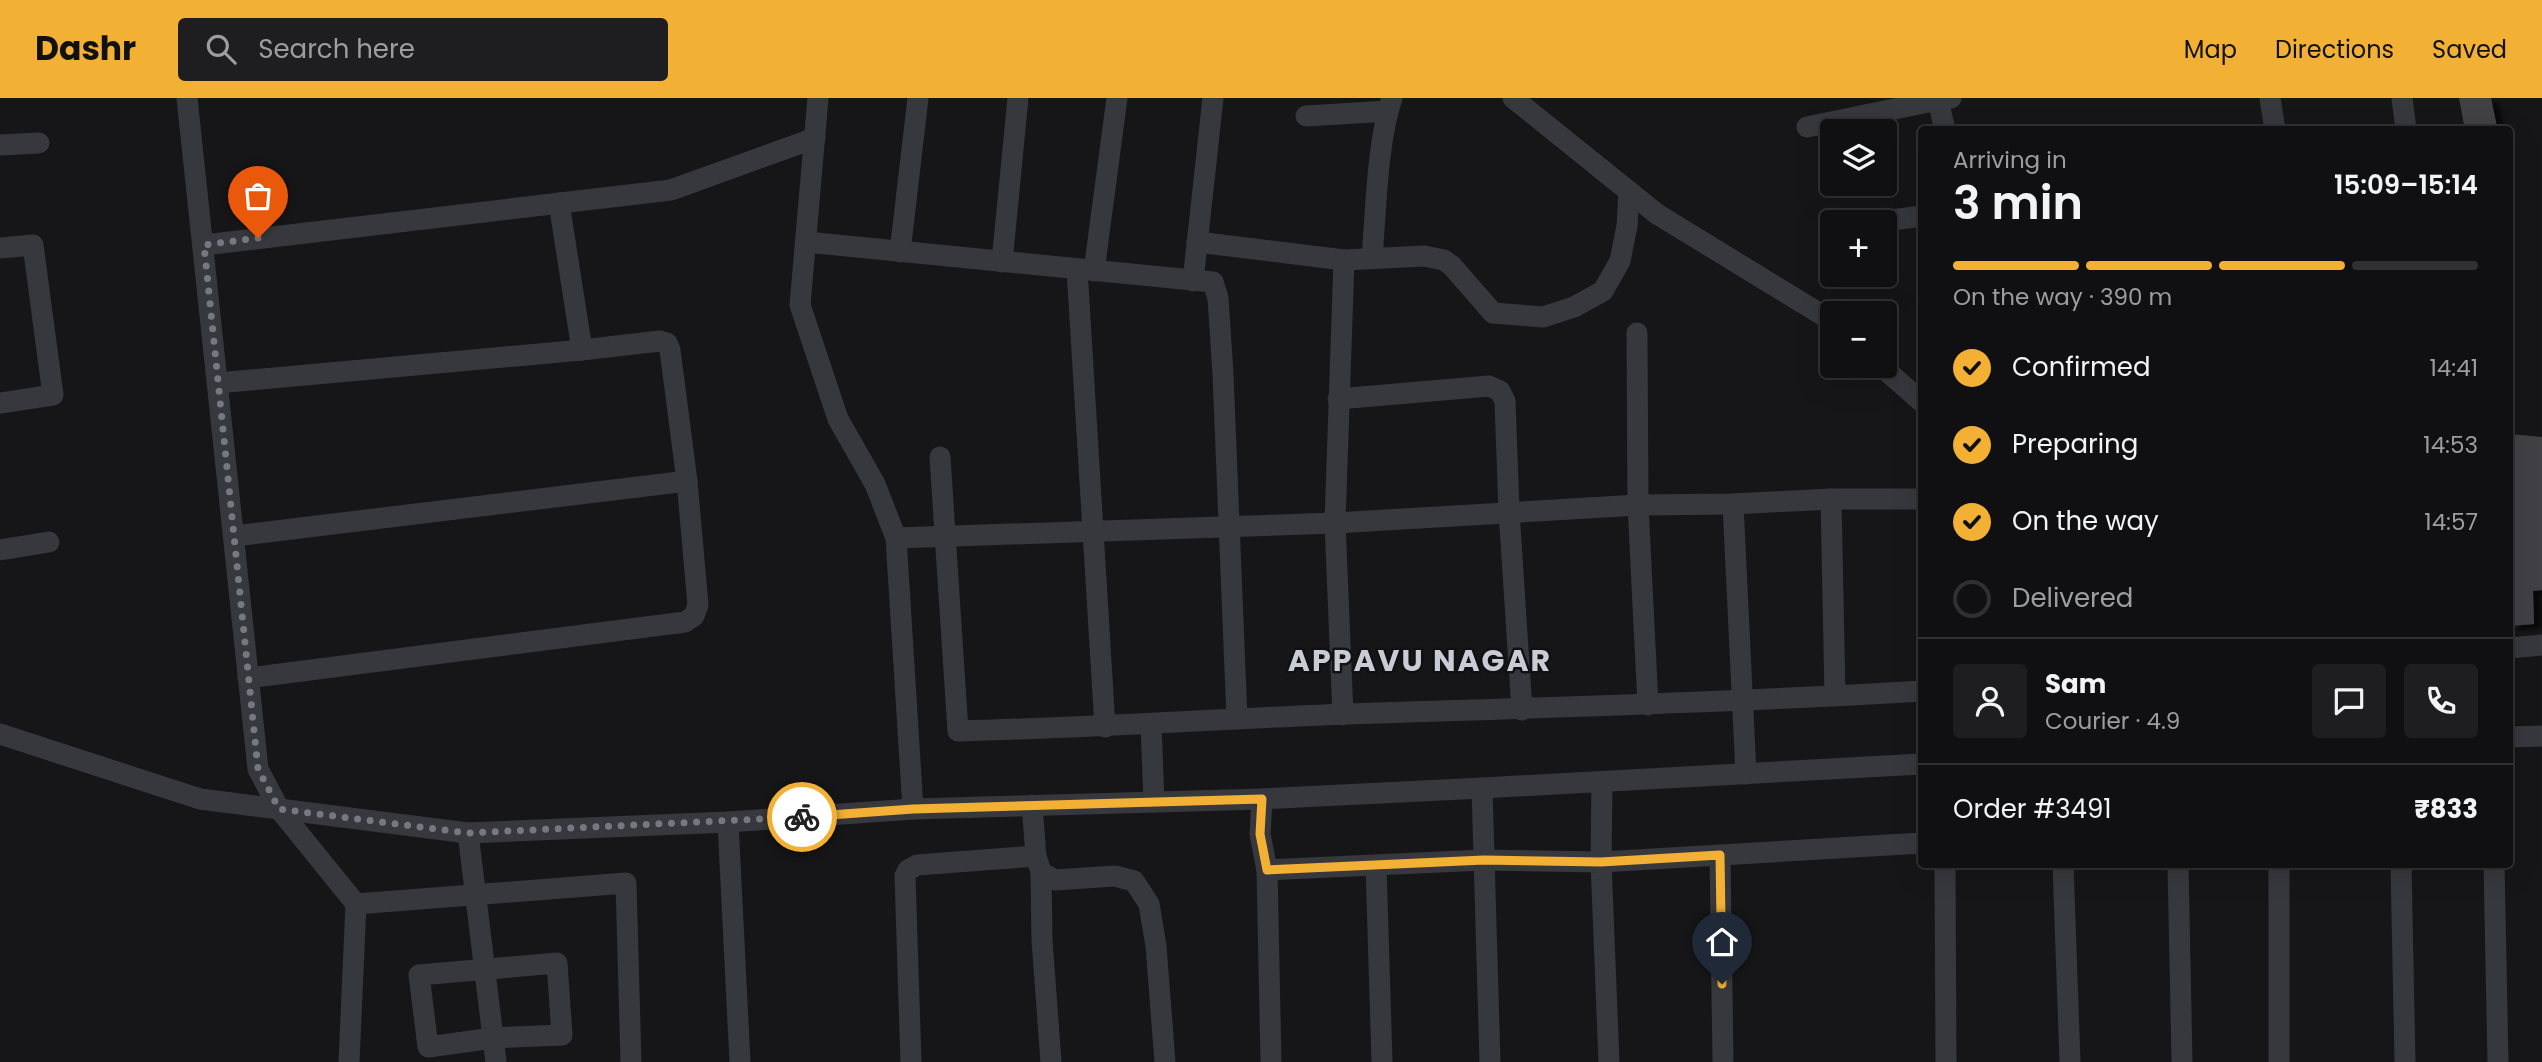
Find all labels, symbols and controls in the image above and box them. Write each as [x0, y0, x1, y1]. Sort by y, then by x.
search box [178, 18, 668, 81]
text: Dashr [35, 25, 136, 72]
icon: search [202, 30, 240, 68]
text: Search here [258, 31, 415, 67]
text: Map [2184, 33, 2237, 66]
text: Directions [2275, 33, 2394, 66]
text: Saved [2432, 33, 2507, 66]
map controls [1820, 119, 1897, 378]
button: layers [1820, 119, 1897, 196]
text: Arriving in [1953, 144, 2067, 176]
pin [228, 166, 288, 238]
text: 15:09–15:14 [2334, 167, 2478, 203]
text: 3 min [1953, 171, 2083, 235]
icon: bag [239, 177, 277, 215]
button: + [1820, 210, 1897, 287]
text: On the way · 390 m [1953, 281, 2172, 313]
button: − [1820, 301, 1897, 378]
icon: check [1953, 349, 1991, 387]
text: Confirmed [2012, 349, 2150, 385]
text: 14:41 [2429, 352, 2478, 384]
icon: check [1953, 426, 1991, 464]
text: Preparing [2012, 426, 2138, 462]
text: 14:53 [2423, 429, 2478, 461]
icon: check [1953, 503, 1991, 541]
text: On the way [2012, 503, 2159, 539]
text: 14:57 [2424, 506, 2478, 538]
text: Delivered [2012, 580, 2133, 616]
district label: APPAVU NAGAR [1288, 639, 1552, 682]
button: person [1953, 664, 2027, 738]
button: chat [2312, 664, 2386, 738]
button: phone [2404, 664, 2478, 738]
text: Sam [2045, 666, 2106, 702]
text: Courier · 4.9 [2045, 705, 2180, 737]
courier [767, 782, 837, 852]
text: Order #3491 [1953, 791, 2112, 827]
text: ₹833 [2414, 791, 2478, 827]
icon: bike [783, 798, 821, 836]
pin [1692, 912, 1752, 984]
icon: home [1703, 923, 1741, 961]

